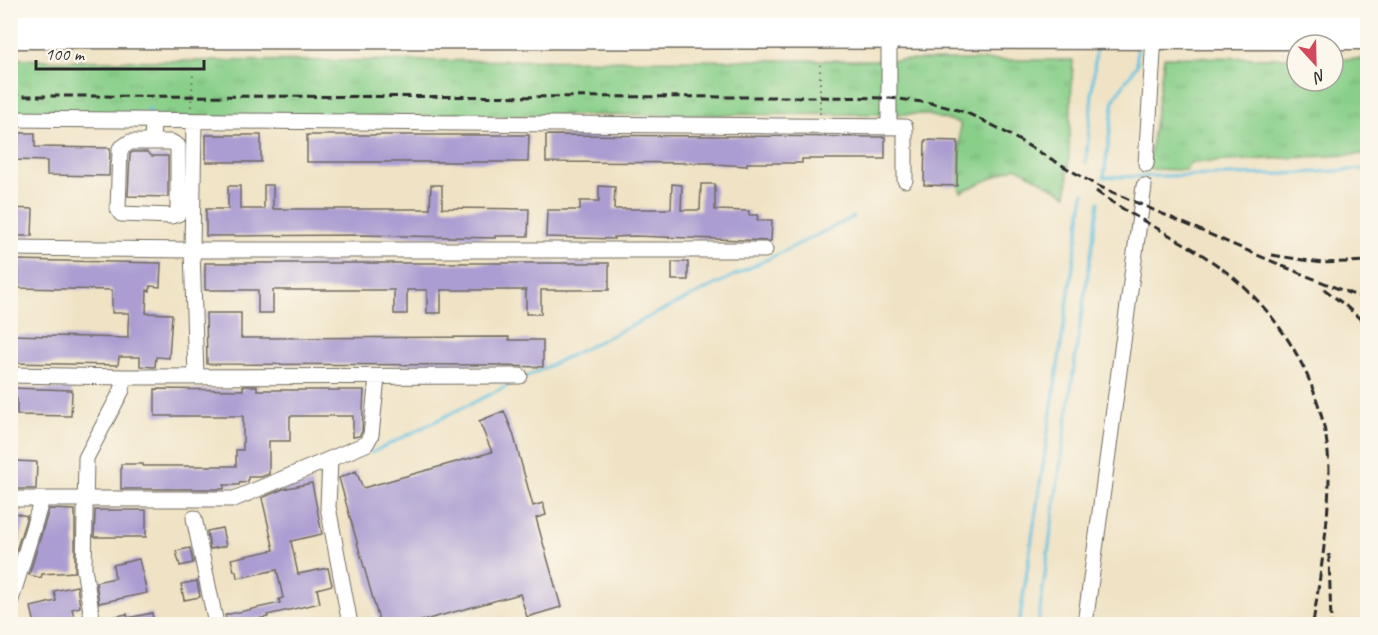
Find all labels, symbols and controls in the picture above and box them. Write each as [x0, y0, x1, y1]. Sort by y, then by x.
scale bar [36, 33, 204, 71]
north arrow [1285, 33, 1345, 93]
text: 100 m [45, 43, 86, 65]
text: N [1309, 65, 1329, 88]

